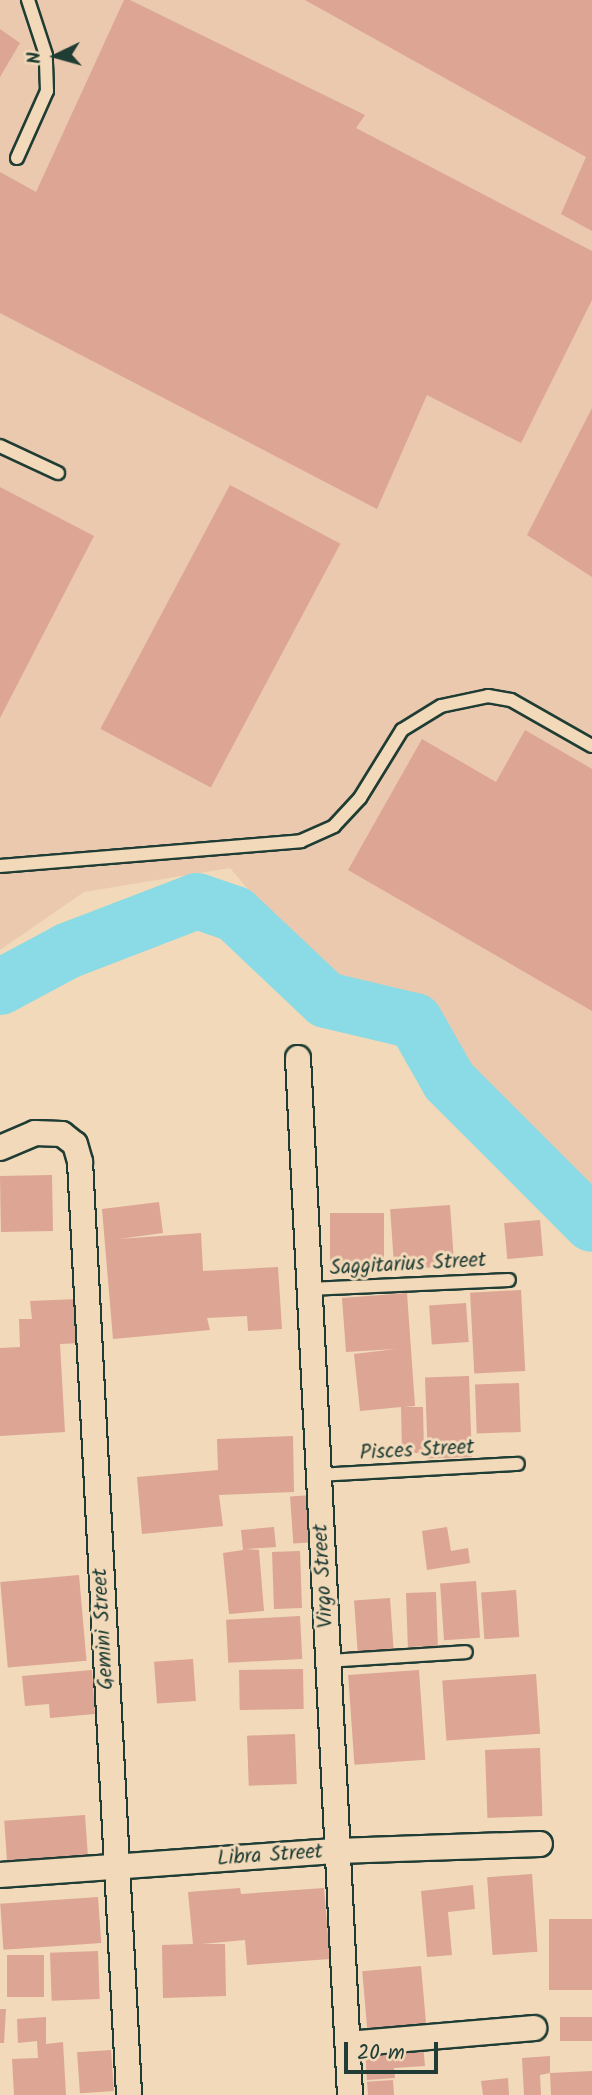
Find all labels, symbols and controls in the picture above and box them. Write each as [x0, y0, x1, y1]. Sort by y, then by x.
north arrow [21, 21, 91, 91]
text: N [20, 51, 51, 65]
street label: Saggitarius Street [329, 1248, 487, 1282]
street label: Pisces Street [359, 1435, 475, 1467]
street label: Virgo Street [309, 1523, 339, 1629]
street label: Gemini Street [88, 1567, 120, 1691]
street label: Libra Street [216, 1840, 324, 1872]
scale bar [347, 2028, 442, 2072]
text: 20 m [357, 2037, 405, 2070]

